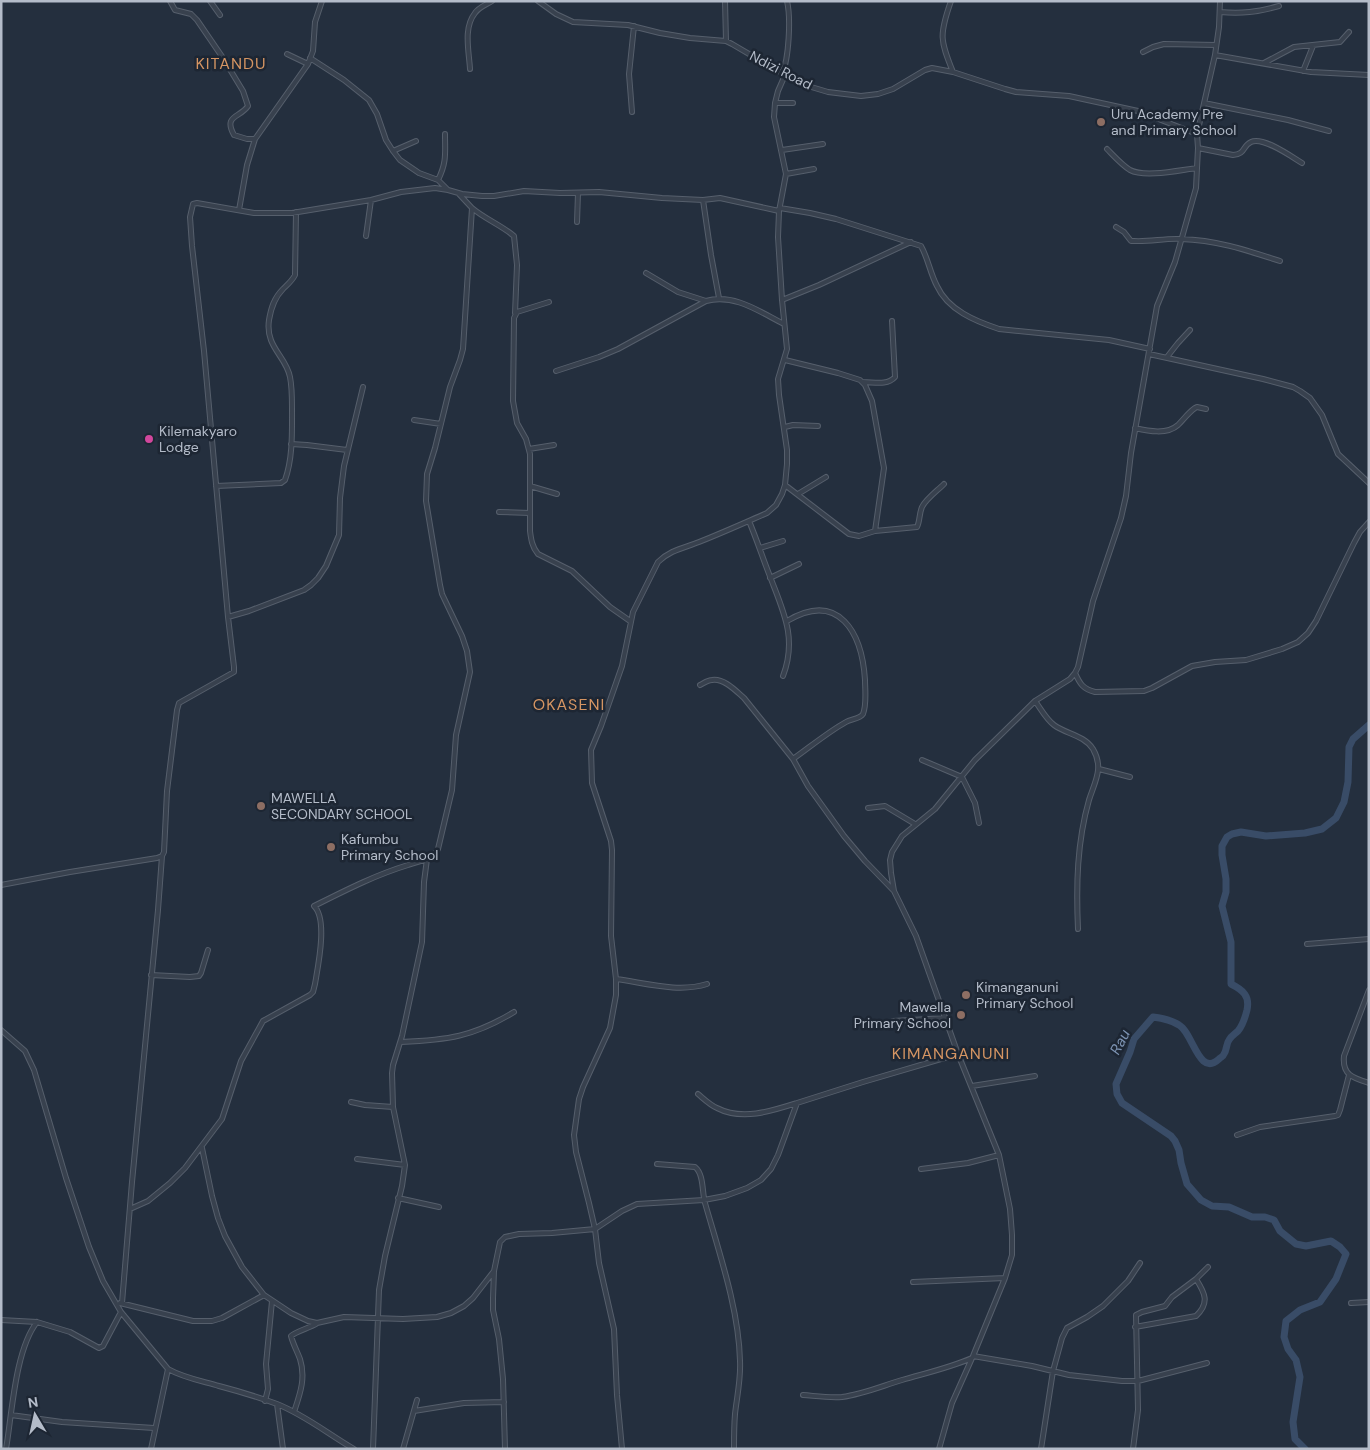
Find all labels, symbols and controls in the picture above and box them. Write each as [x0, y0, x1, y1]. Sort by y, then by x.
street label: Ndizi Road [747, 47, 815, 93]
district label: KITANDU [196, 53, 266, 74]
place label: Uru Academy Pre and Primary School [1111, 105, 1237, 139]
marker: Uru Academy Pre and Primary School [1095, 116, 1107, 128]
place label: Kilemakyaro Lodge [159, 422, 237, 456]
marker: Kilemakyaro Lodge [143, 433, 155, 445]
district label: OKASENI [533, 694, 605, 715]
place label: MAWELLA SECONDARY SCHOOL [271, 789, 412, 823]
marker: MAWELLA SECONDARY SCHOOL [255, 800, 267, 812]
place label: Kafumbu Primary School [341, 830, 438, 864]
marker: Kafumbu Primary School [325, 841, 337, 853]
place label: Kimanganuni Primary School [976, 978, 1073, 1012]
marker: Kimanganuni Primary School [960, 989, 972, 1001]
place label: Mawella Primary School [854, 998, 951, 1032]
marker: Mawella Primary School [955, 1009, 967, 1021]
water label: Rau [1105, 1026, 1135, 1058]
district label: KIMANGANUNI [892, 1043, 1010, 1064]
north arrow [10, 1390, 60, 1440]
text: N [27, 1392, 39, 1412]

